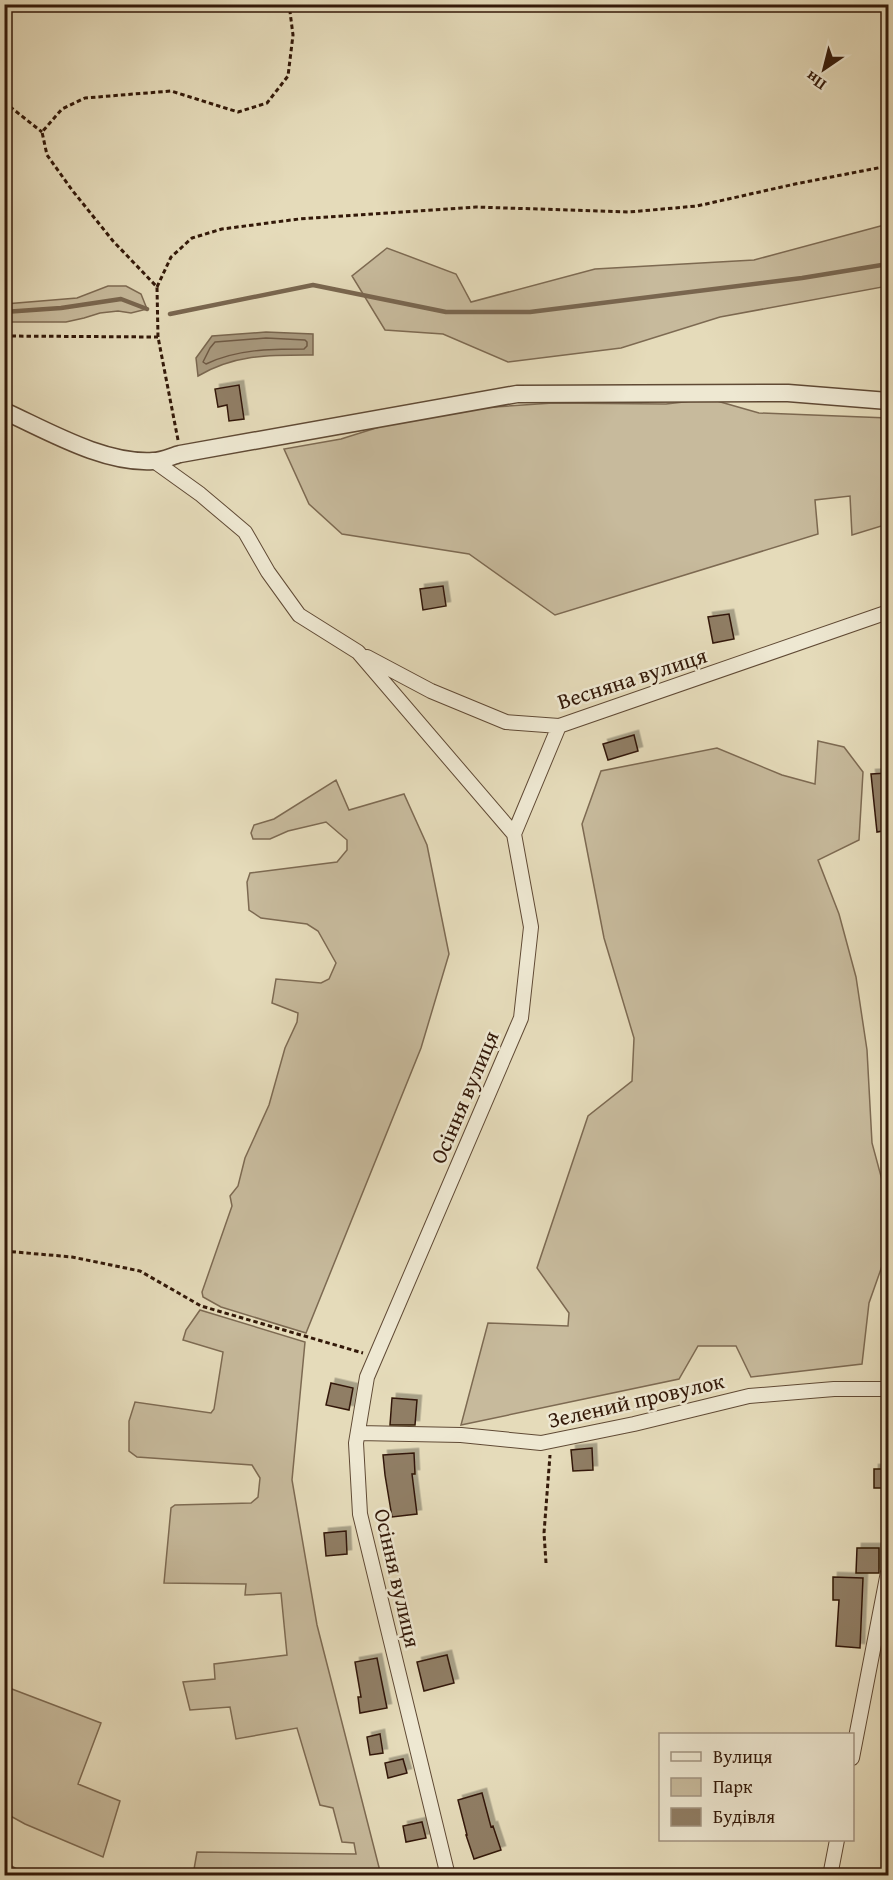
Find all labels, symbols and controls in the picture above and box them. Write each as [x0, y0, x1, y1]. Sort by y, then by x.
north arrow [794, 39, 854, 99]
text: Пн [800, 65, 831, 97]
street label: Весняна вулиця [553, 639, 711, 717]
street label: Осіння вулиця [422, 1026, 506, 1168]
street label: Зелений провулок [545, 1364, 728, 1436]
street label: Осіння вулиця [366, 1505, 430, 1651]
legend [659, 1733, 854, 1841]
text: Вулиця [713, 1743, 772, 1770]
text: Парк [713, 1773, 753, 1800]
text: Будівля [713, 1803, 775, 1830]

